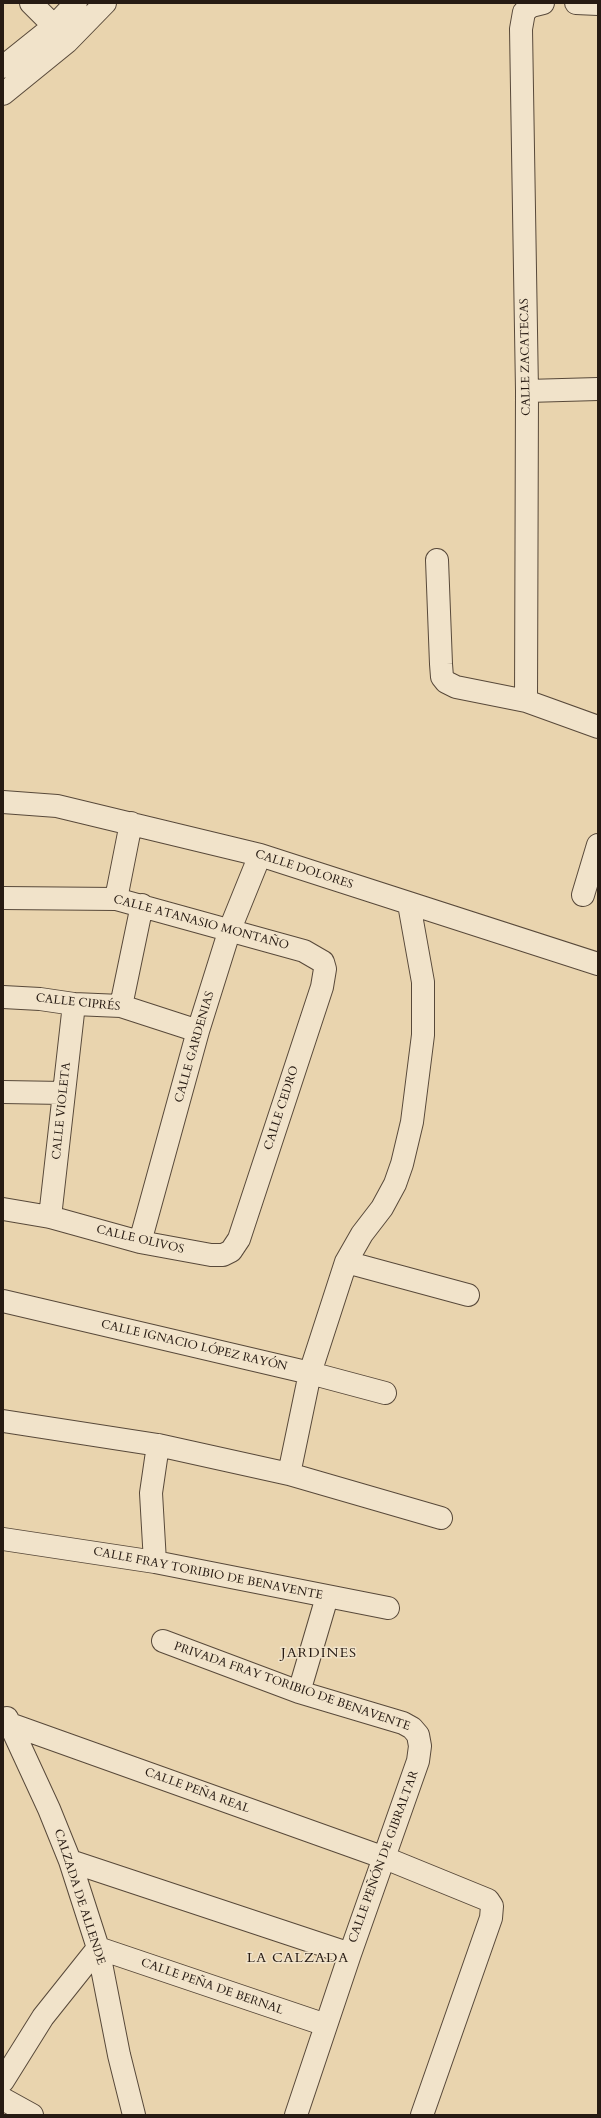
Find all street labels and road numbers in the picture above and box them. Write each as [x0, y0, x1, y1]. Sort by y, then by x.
street label: CALLE ZACATECAS [518, 298, 534, 416]
street label: CALLE DOLORES [253, 847, 355, 893]
street label: CALLE ATANASIO MONTAÑO [112, 893, 290, 953]
street label: CALLE GARDENIAS [172, 990, 218, 1104]
street label: CALLE CIPRÉS [35, 991, 121, 1015]
street label: CALLE VIOLETA [50, 1061, 74, 1161]
street label: CALLE CEDRO [262, 1064, 302, 1152]
street label: CALLE OLIVOS [95, 1223, 185, 1257]
street label: CALLE IGNACIO LÓPEZ RAYÓN [100, 1318, 288, 1374]
street label: CALLE FRAY TORIBIO DE BENAVENTE [92, 1545, 324, 1603]
street label: PRIVADA FRAY TORIBIO DE BENAVENTE [172, 1640, 412, 1734]
street label: CALLE PEÑA REAL [142, 1765, 252, 1817]
street label: CALLE PEÑÓN DE GIBRALTAR [346, 1769, 422, 1945]
street label: CALZADA DE ALLENDE [50, 1827, 108, 1967]
street label: CALLE PEÑA DE BERNAL [139, 1956, 285, 2018]

